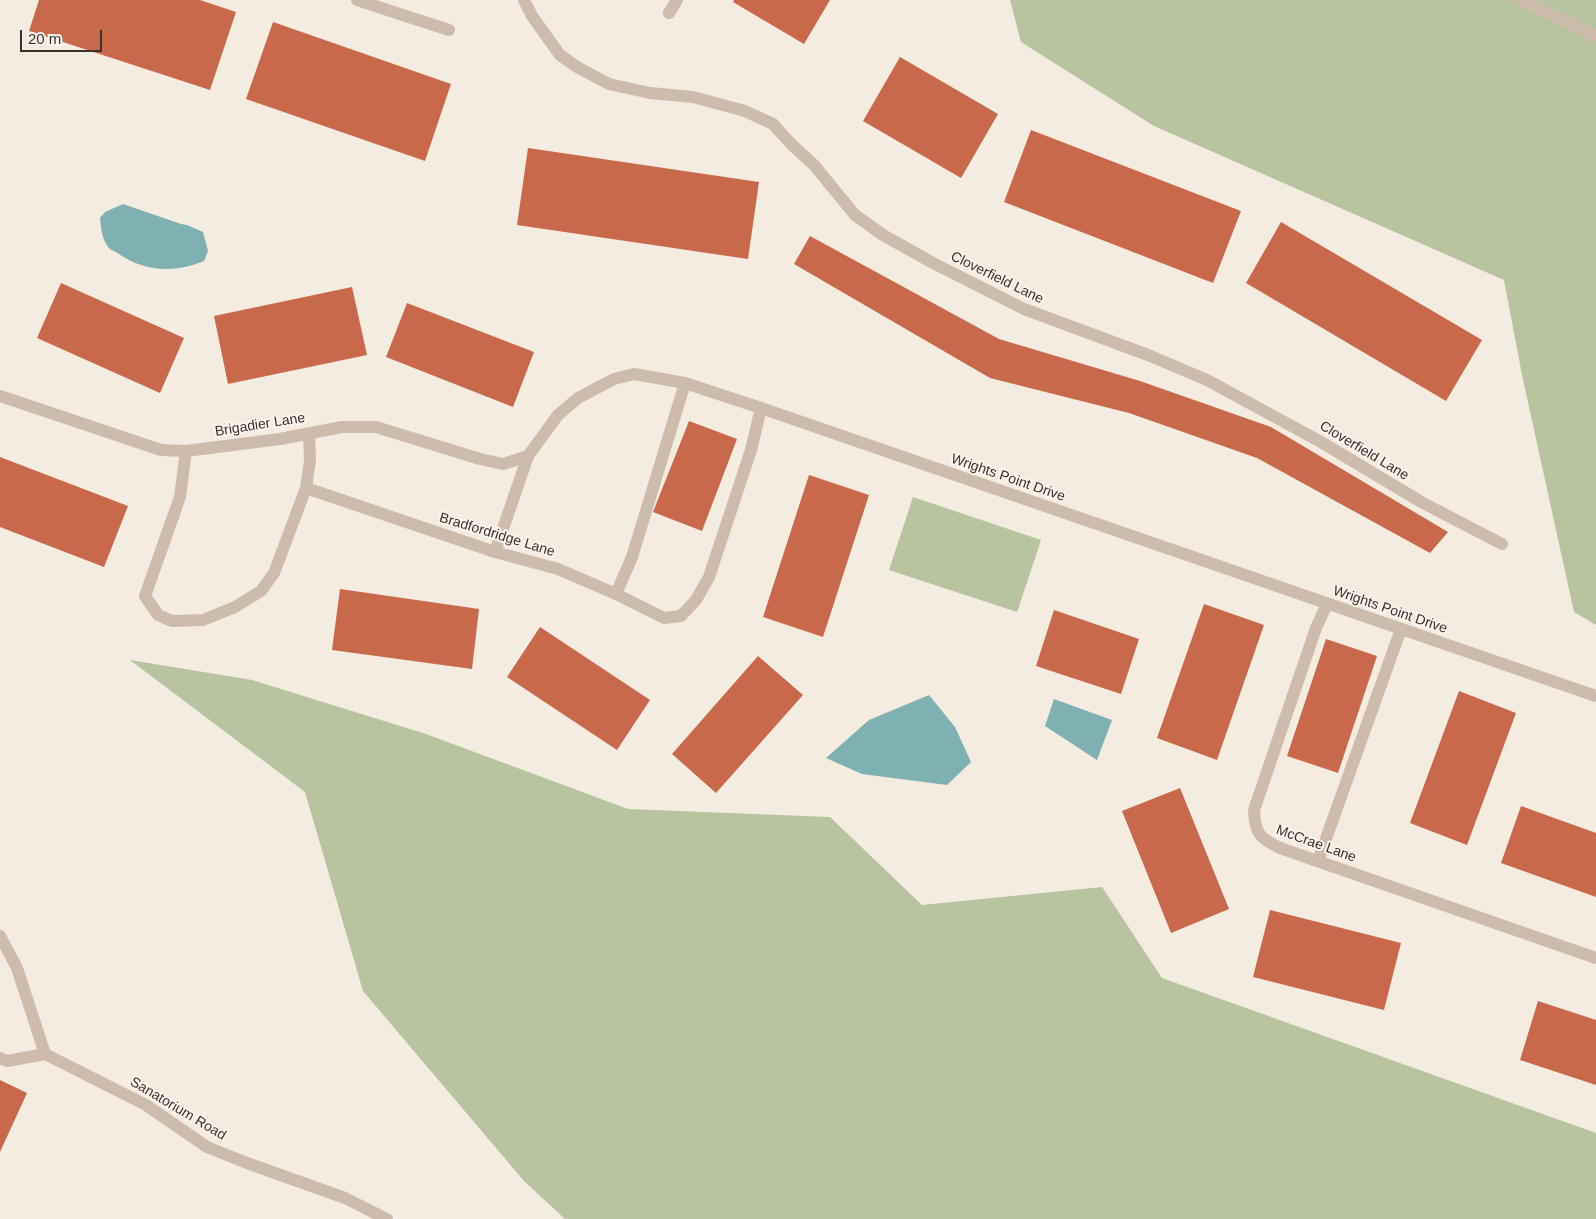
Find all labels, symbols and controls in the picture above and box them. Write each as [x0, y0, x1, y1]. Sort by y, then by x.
scale bar [22, 20, 105, 52]
text: 20 m [28, 30, 61, 47]
street label: Cloverfield Lane [948, 248, 1046, 308]
street label: Brigadier Lane [214, 410, 306, 440]
street label: Cloverfield Lane [1316, 418, 1412, 484]
street label: Wrights Point Drive [949, 451, 1067, 505]
street label: Bradfordridge Lane [437, 509, 557, 561]
street label: Wrights Point Drive [1331, 583, 1449, 637]
street label: McCrae Lane [1274, 822, 1358, 866]
street label: Sanatorium Road [127, 1074, 229, 1144]

